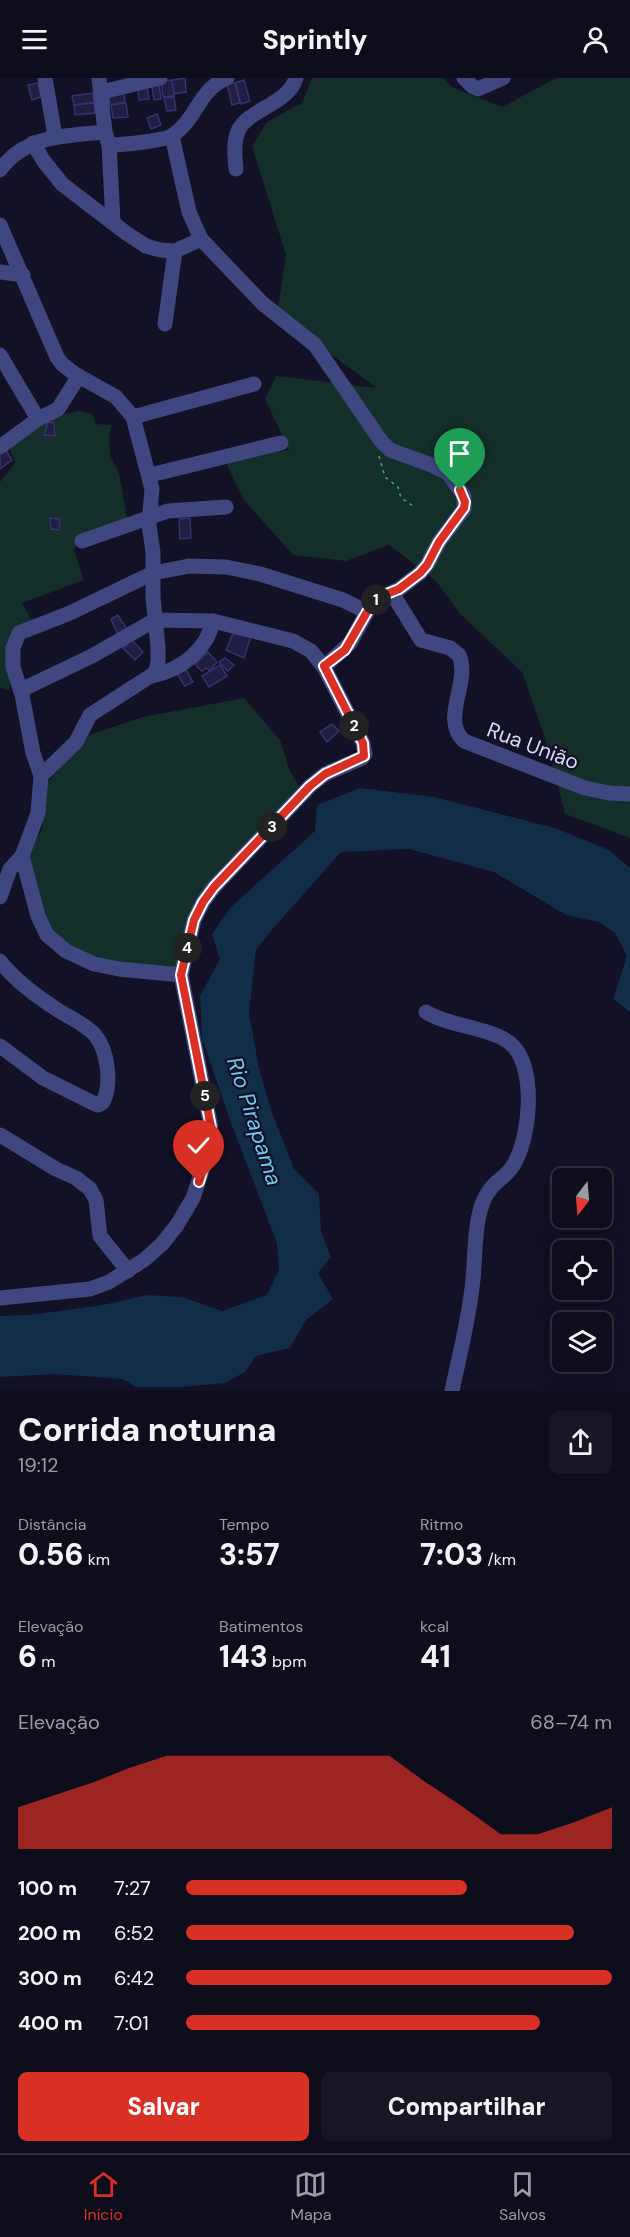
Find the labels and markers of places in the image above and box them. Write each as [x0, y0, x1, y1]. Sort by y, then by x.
pin [434, 428, 485, 490]
pin: 1 [361, 585, 391, 615]
pin: 2 [339, 711, 369, 741]
pin: 3 [257, 812, 287, 842]
pin: 4 [172, 933, 202, 963]
pin: 5 [190, 1081, 220, 1111]
pin [173, 1120, 224, 1182]

